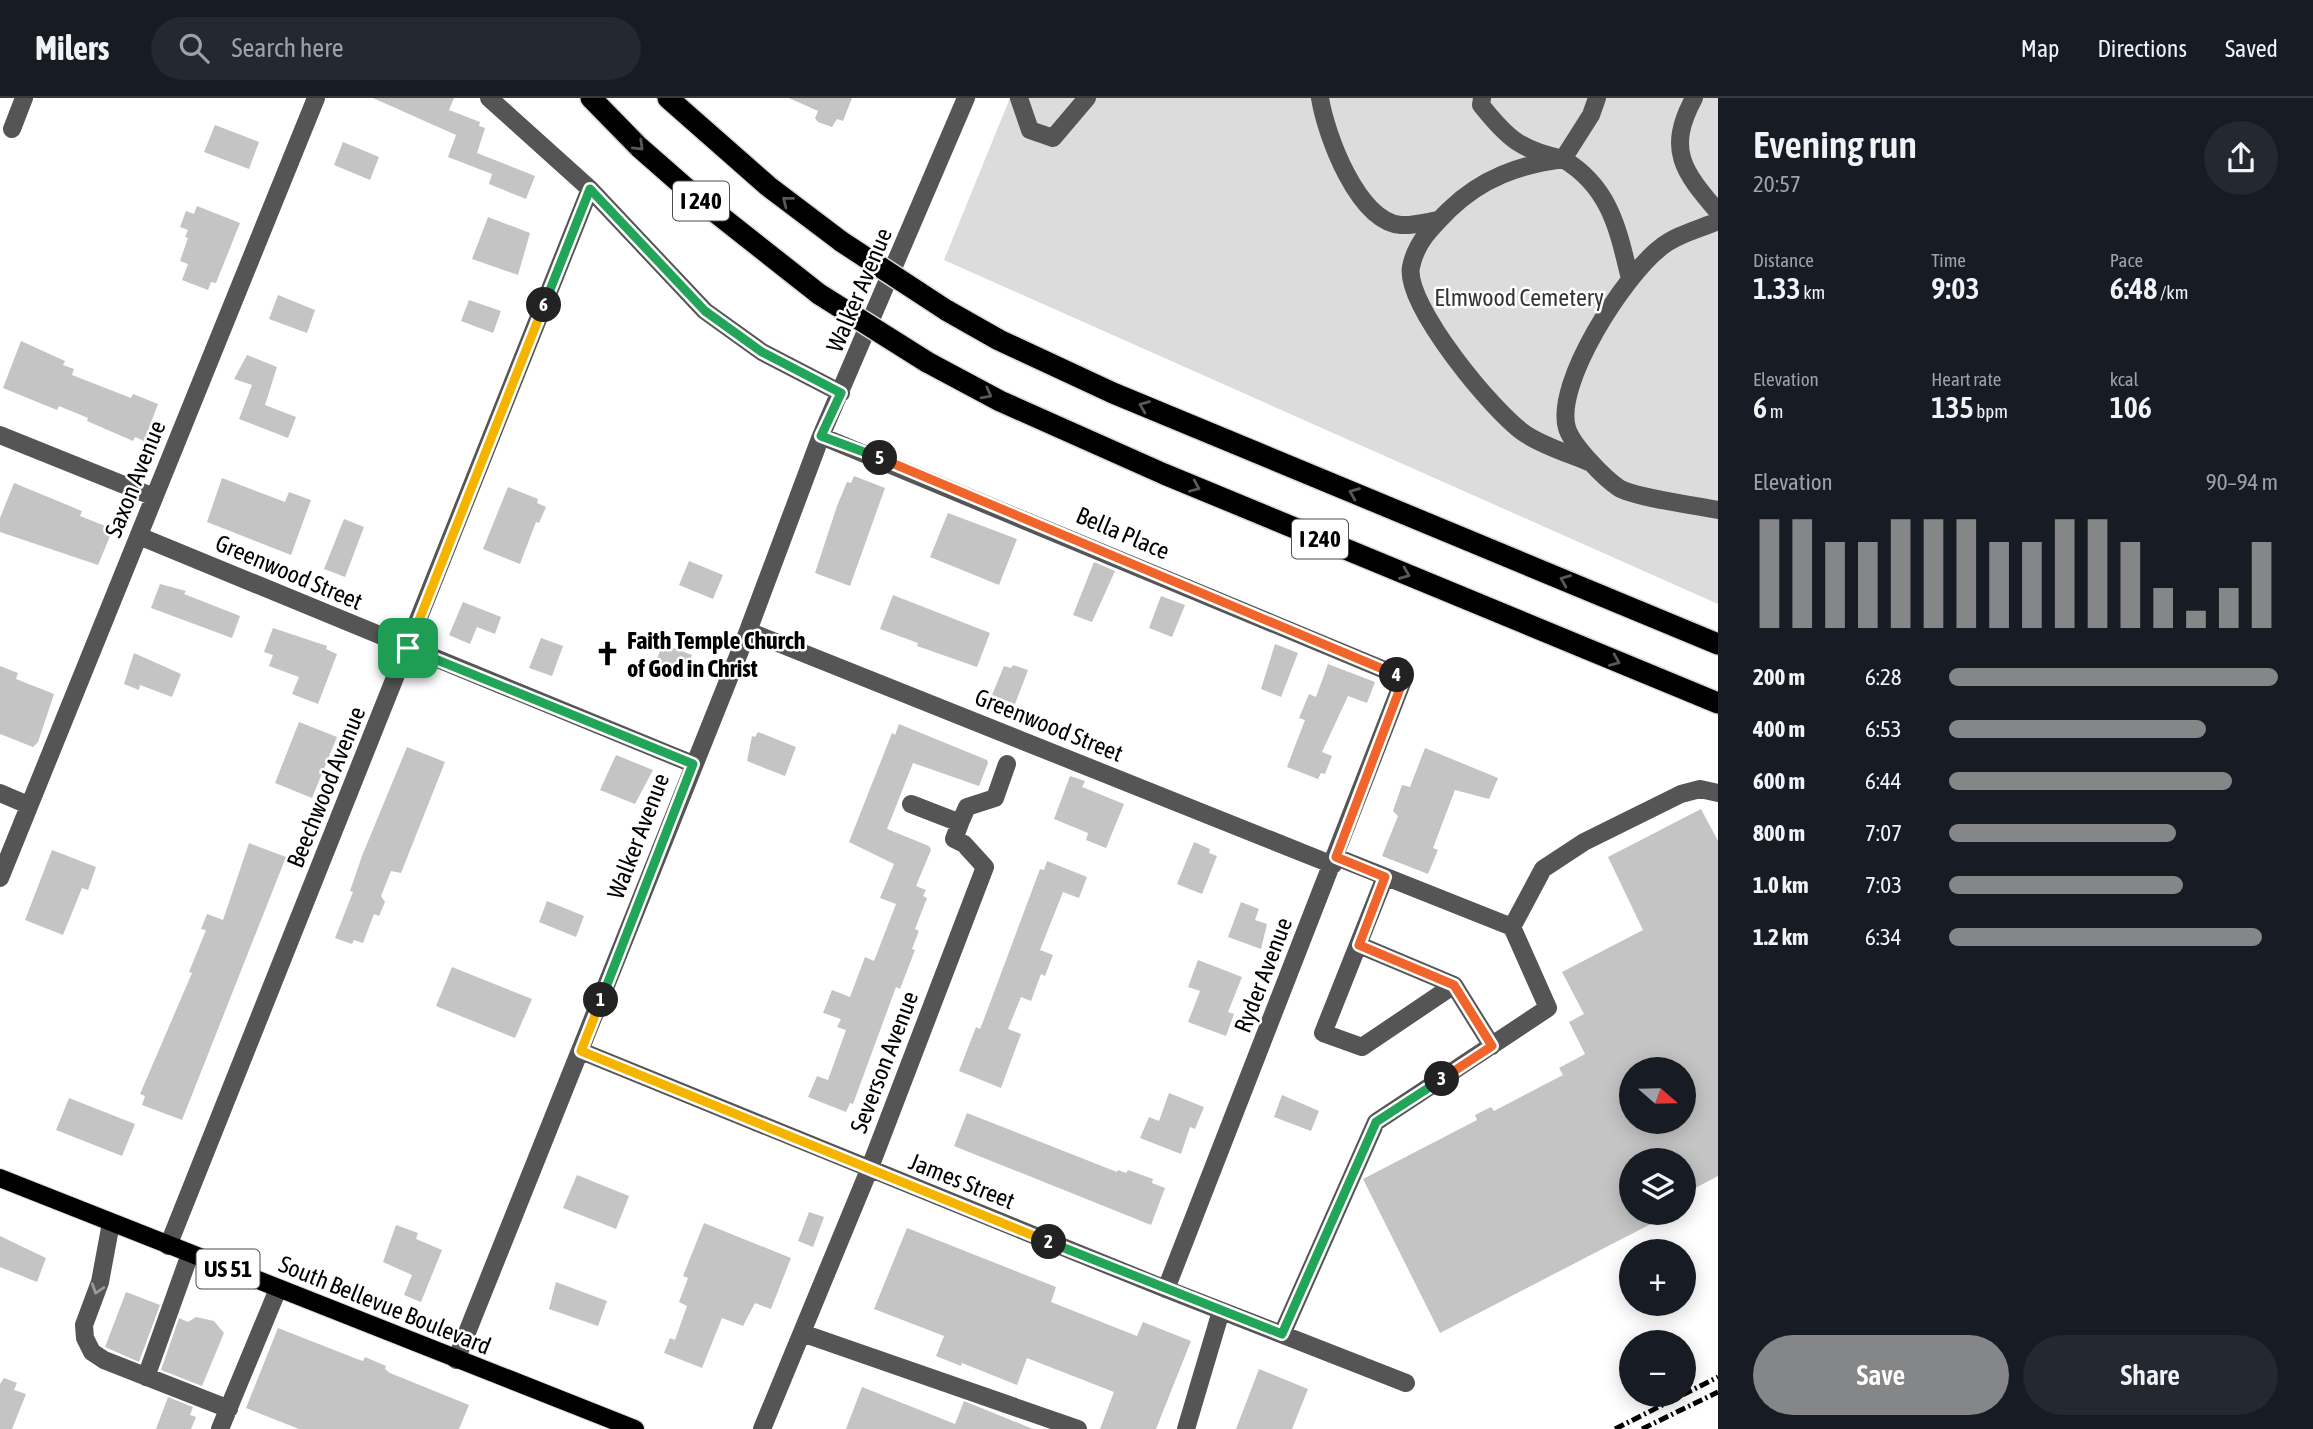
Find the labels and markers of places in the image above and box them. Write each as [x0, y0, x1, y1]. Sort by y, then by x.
pin: 6 [526, 288, 562, 322]
pin: 5 [862, 440, 898, 476]
pin [378, 618, 438, 678]
place label: Faith Temple Church of God in Christ [627, 627, 805, 682]
church icon: Faith Temple Church of God in Christ [593, 640, 621, 668]
pin: 4 [1380, 658, 1414, 692]
pin: 1 [584, 982, 618, 1018]
pin: 3 [1424, 1062, 1460, 1096]
pin: 2 [1032, 1224, 1066, 1260]

